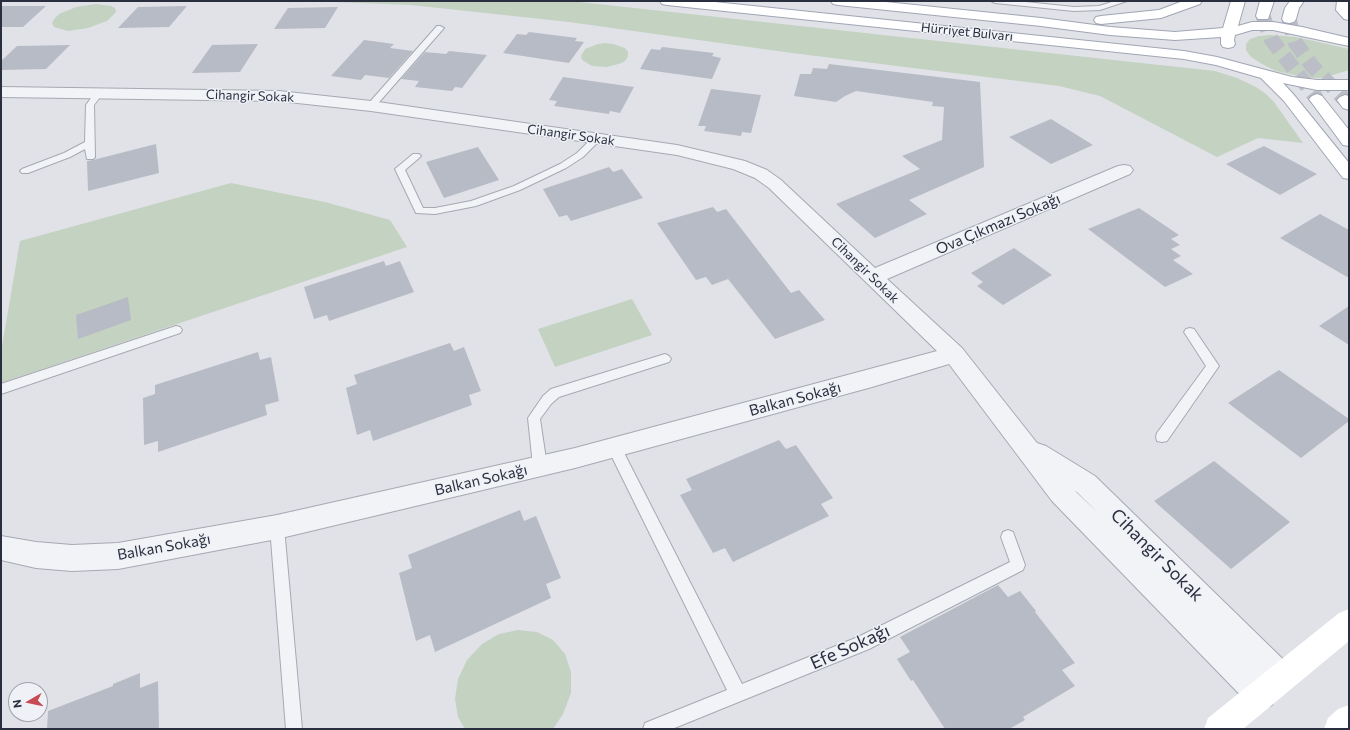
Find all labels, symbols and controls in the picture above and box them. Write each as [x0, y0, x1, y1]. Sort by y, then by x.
street label: Hürriyet Bulvarı [920, 19, 1014, 45]
street label: Cihangir Sokak [206, 87, 294, 105]
street label: Cihangir Sokak [526, 121, 616, 149]
street label: Ova Çıkmazı Sokağı [933, 190, 1063, 258]
street label: Cihangir Sokak [828, 234, 902, 306]
street label: Balkan Sokağı [747, 378, 843, 420]
street label: Balkan Sokağı [433, 461, 529, 499]
street label: Cihangir Sokak [1106, 504, 1208, 606]
street label: Balkan Sokağı [116, 530, 212, 564]
street label: Efe Sokağı [807, 620, 893, 674]
north arrow [8, 682, 48, 722]
text: N [10, 699, 24, 709]

